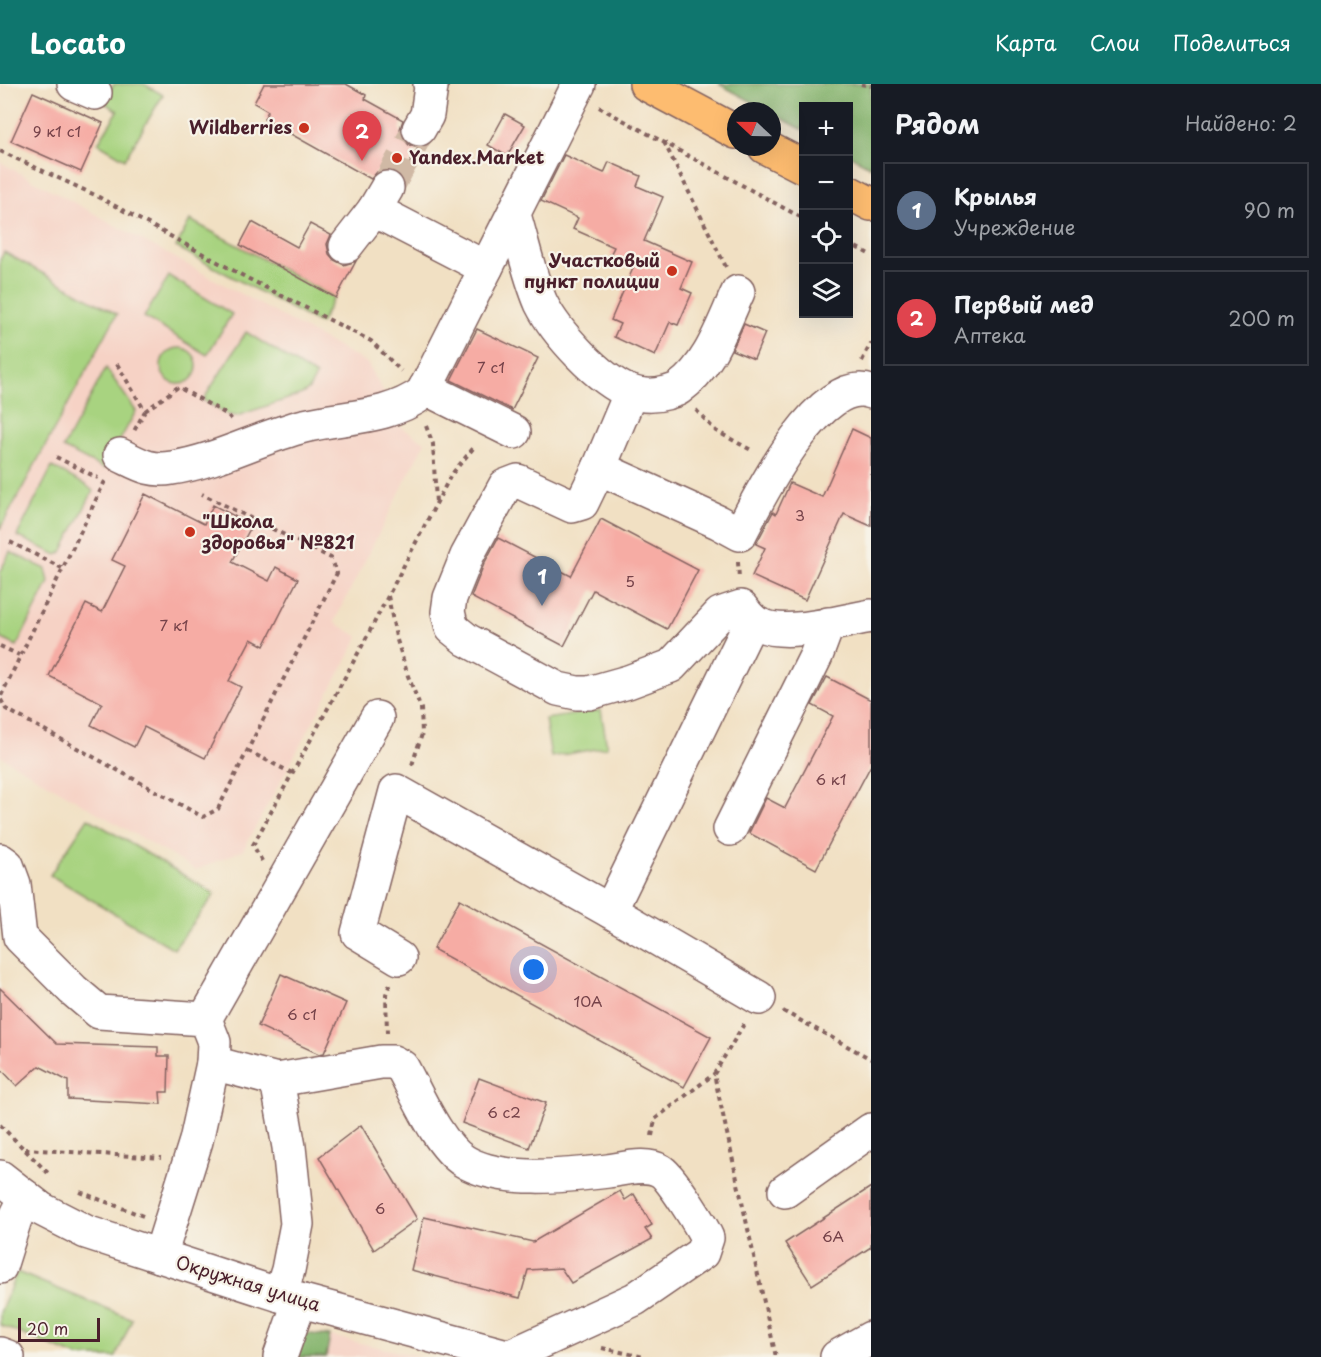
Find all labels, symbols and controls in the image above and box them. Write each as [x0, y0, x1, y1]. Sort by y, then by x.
text: Locato [30, 21, 126, 64]
text: Карта [995, 26, 1057, 58]
text: Слои [1090, 26, 1140, 58]
text: Поделиться [1173, 26, 1291, 58]
north arrow [727, 102, 781, 156]
map controls [799, 102, 853, 318]
button: + [799, 102, 853, 156]
text: Рядом [895, 104, 980, 143]
text: Найдено: 2 [1185, 108, 1297, 138]
pin: 2 [342, 112, 382, 161]
place label: Wildberries [189, 113, 292, 140]
house number: 9 к1 с1 [33, 119, 81, 142]
marker: Wildberries [297, 121, 311, 135]
place label: Yandex.Market [409, 143, 545, 170]
marker: Yandex.Market [390, 151, 404, 165]
button: − [799, 156, 853, 210]
text: Крылья [954, 179, 1037, 212]
text: 1 [912, 195, 921, 225]
text: 90 m [1244, 195, 1295, 225]
button: locate [799, 210, 853, 264]
text: Учреждение [954, 212, 1075, 242]
place label: Участковый пункт полиции [524, 246, 660, 294]
marker: Участковый пункт полиции [665, 264, 679, 278]
button: layers [799, 264, 853, 318]
text: Первый мед [954, 287, 1094, 320]
text: 2 [909, 303, 924, 333]
text: 200 m [1228, 303, 1295, 333]
text: Аптека [954, 320, 1026, 350]
house number: 7 с1 [477, 355, 505, 378]
house number: 3 [795, 503, 805, 526]
place label: "Школа здоровья" №821 [201, 507, 355, 555]
marker: "Школа здоровья" №821 [183, 525, 197, 539]
pin: 1 [522, 556, 562, 606]
house number: 5 [625, 569, 635, 592]
house number: 7 к1 [159, 613, 189, 636]
house number: 6 к1 [815, 767, 847, 790]
your location [519, 955, 548, 984]
house number: 10А [573, 989, 603, 1012]
house number: 6 с1 [287, 1002, 317, 1025]
house number: 6 с2 [487, 1100, 521, 1123]
house number: 6 [375, 1196, 385, 1219]
house number: 6А [822, 1224, 844, 1247]
street label: Окружная улица [173, 1248, 325, 1318]
scale bar [18, 1315, 100, 1342]
text: 20 m [27, 1316, 68, 1340]

